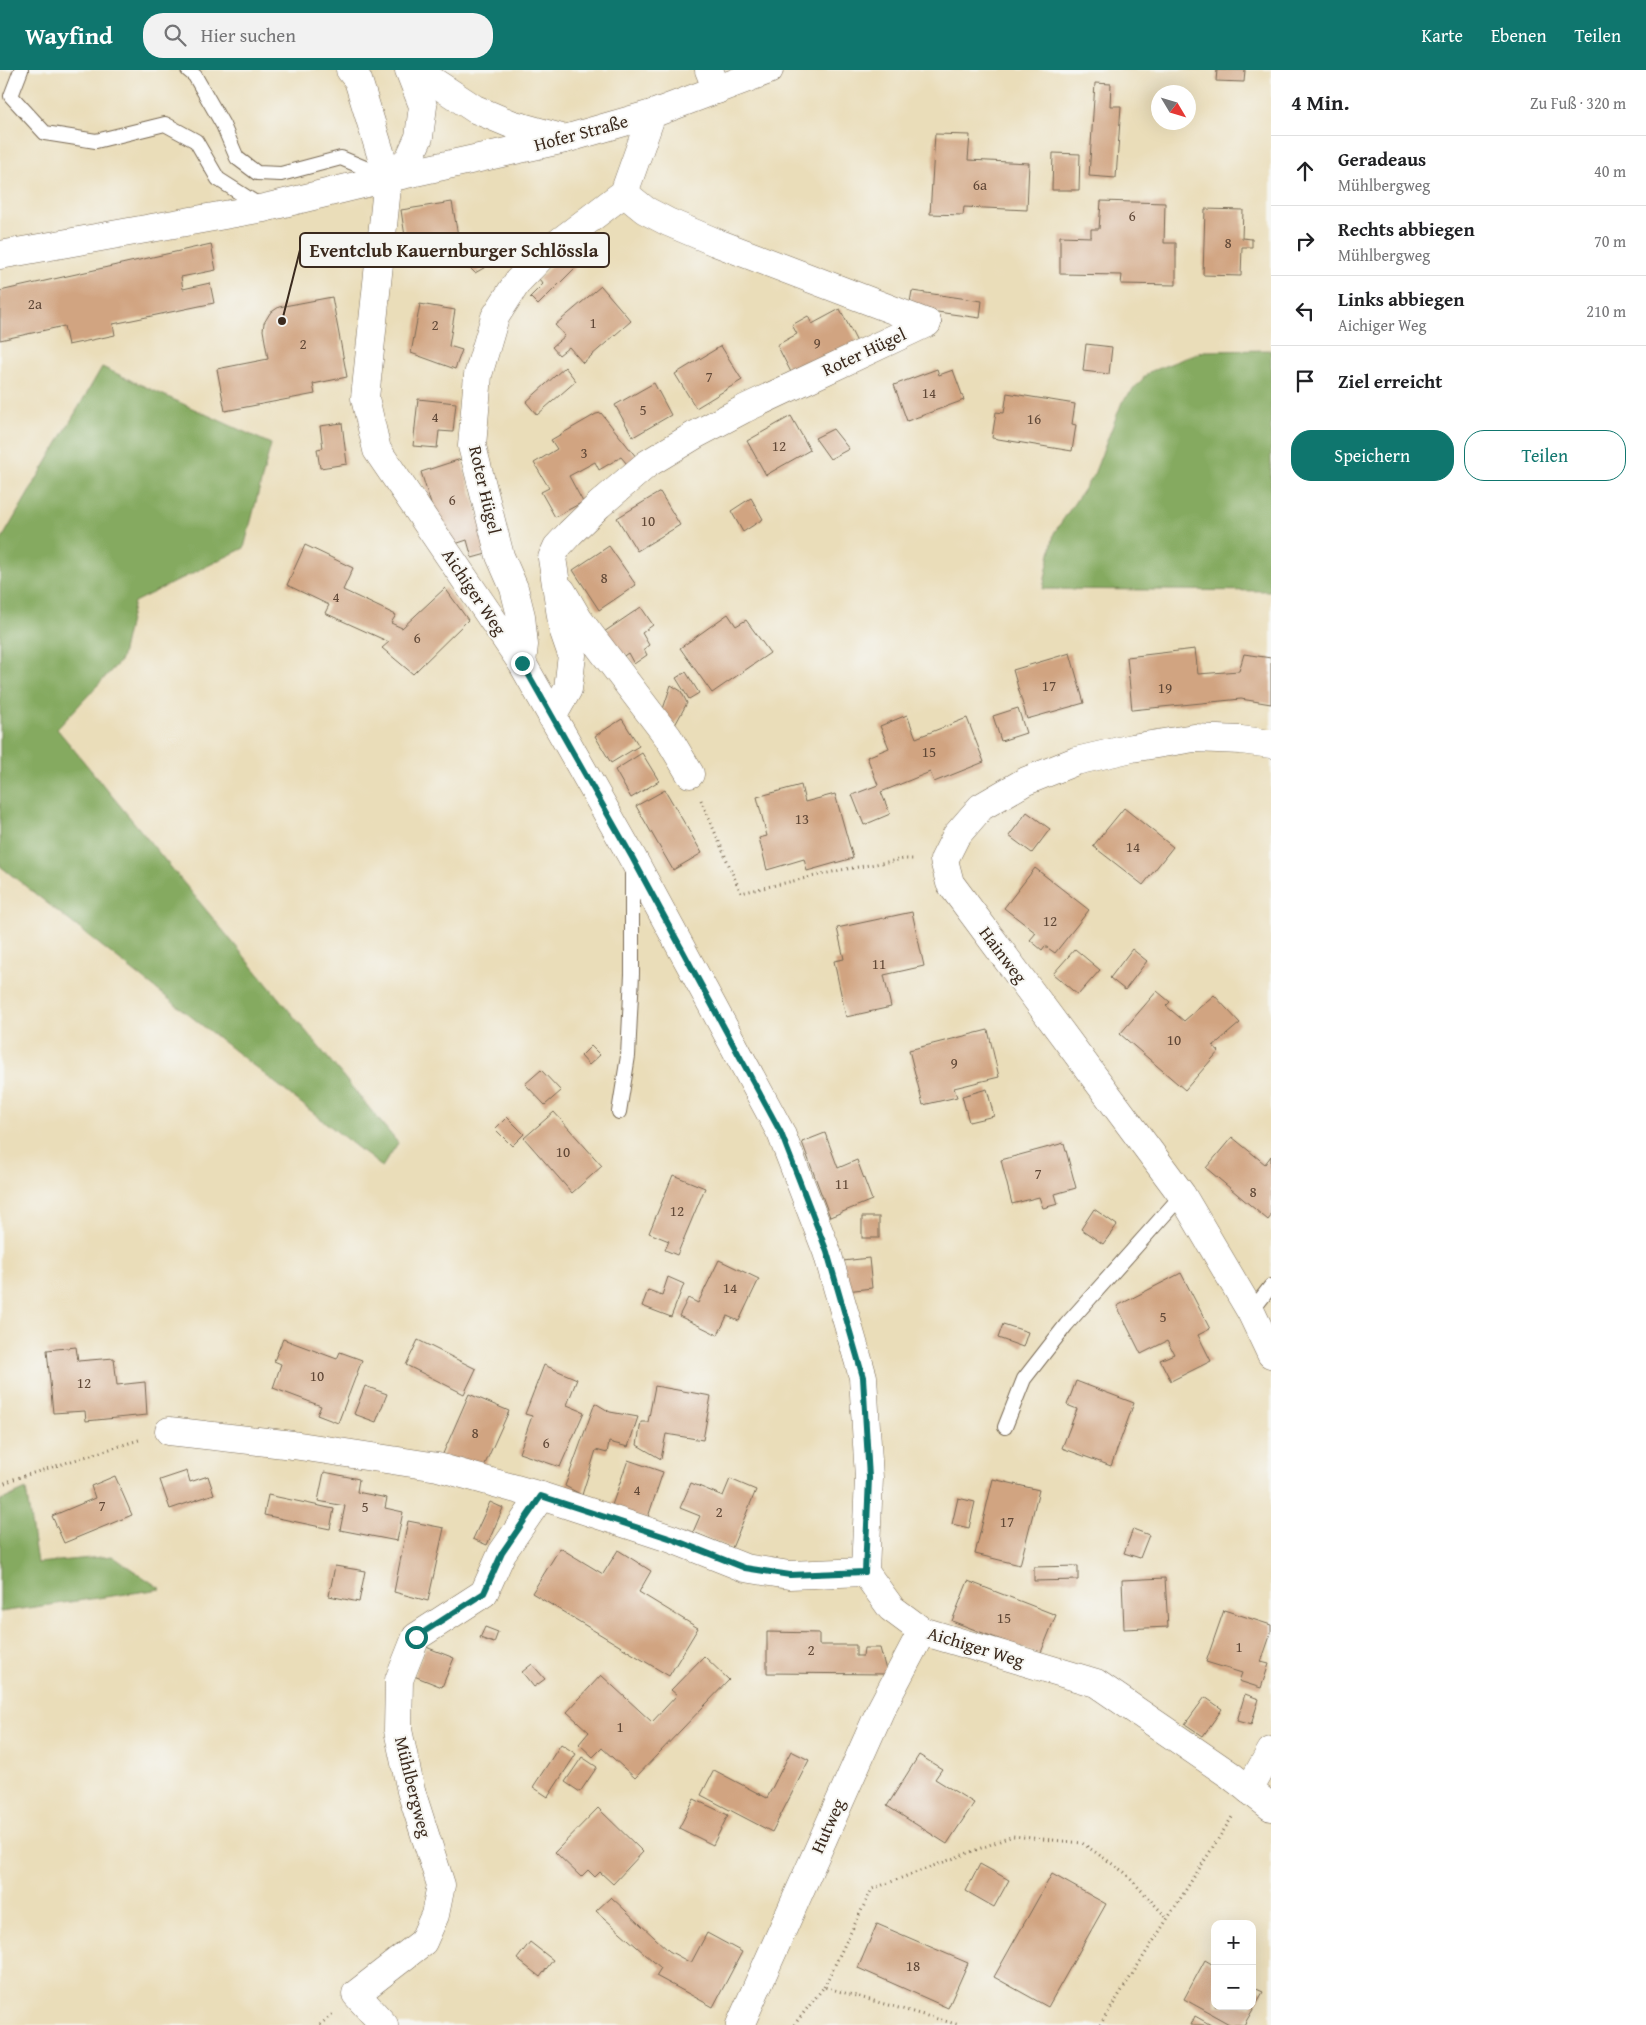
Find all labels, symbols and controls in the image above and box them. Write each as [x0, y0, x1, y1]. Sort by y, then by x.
search box [143, 13, 493, 58]
text: Wayfind [25, 18, 113, 53]
icon: search [161, 21, 189, 49]
text: Hier suchen [201, 21, 296, 49]
text: Karte [1422, 22, 1463, 49]
text: Ebenen [1491, 22, 1547, 49]
text: Teilen [1575, 22, 1621, 49]
north arrow [1151, 85, 1196, 130]
text: 4 Min. [1291, 87, 1349, 118]
text: Zu Fuß · 320 m [1530, 91, 1626, 115]
street label: Hofer Straße [531, 107, 631, 158]
text: Geradeaus [1338, 145, 1426, 173]
icon: ahead [1291, 157, 1319, 185]
text: 40 m [1594, 159, 1626, 183]
text: Mühlbergweg [1338, 173, 1430, 197]
house number: 6a [973, 174, 987, 195]
house number: 6 [1128, 205, 1136, 226]
text: Rechts abbiegen [1338, 215, 1475, 243]
icon: right [1291, 227, 1319, 255]
text: 70 m [1594, 229, 1626, 253]
house number: 8 [1224, 232, 1232, 253]
callout: Eventclub Kauernburger Schlössla [300, 233, 609, 267]
text: Eventclub Kauernburger Schlössla [310, 236, 599, 264]
text: Mühlbergweg [1338, 243, 1430, 267]
text: Links abbiegen [1338, 285, 1464, 313]
house number: 2a [28, 293, 42, 314]
icon: left [1291, 297, 1319, 325]
text: 210 m [1586, 299, 1626, 323]
house number: 1 [589, 312, 597, 333]
text: Aichiger Weg [1338, 313, 1427, 337]
house number: 2 [431, 314, 439, 335]
street label: Roter Hügel [817, 320, 910, 383]
house number: 9 [813, 332, 821, 353]
house number: 2 [299, 333, 307, 354]
house number: 7 [705, 366, 713, 387]
icon: arrive [1291, 367, 1319, 395]
text: Ziel erreicht [1338, 367, 1442, 395]
house number: 14 [922, 382, 936, 403]
house number: 5 [639, 399, 647, 420]
house number: 4 [431, 406, 439, 427]
house number: 16 [1027, 408, 1041, 429]
button: Speichern [1291, 430, 1454, 481]
button: Teilen [1464, 430, 1626, 481]
house number: 12 [772, 435, 786, 456]
house number: 3 [580, 442, 588, 463]
street label: Roter Hügel [462, 443, 509, 537]
house number: 6 [448, 489, 456, 510]
house number: 10 [641, 510, 655, 531]
street label: Aichiger Weg [435, 543, 513, 641]
house number: 8 [600, 567, 608, 588]
house number: 4 [332, 586, 340, 607]
house number: 6 [413, 627, 421, 648]
route end [511, 652, 534, 675]
house number: 17 [1042, 675, 1056, 696]
house number: 19 [1158, 677, 1172, 698]
house number: 15 [922, 741, 936, 762]
house number: 13 [795, 808, 809, 829]
house number: 14 [1126, 836, 1140, 857]
house number: 12 [1043, 910, 1057, 931]
street label: Hainweg [973, 920, 1034, 989]
house number: 11 [872, 953, 886, 974]
house number: 10 [1167, 1029, 1181, 1050]
house number: 9 [950, 1052, 958, 1073]
house number: 10 [556, 1141, 570, 1162]
house number: 7 [1034, 1163, 1042, 1184]
house number: 11 [835, 1173, 849, 1194]
house number: 8 [1249, 1181, 1257, 1202]
house number: 12 [670, 1200, 684, 1221]
house number: 14 [723, 1277, 737, 1298]
house number: 5 [1159, 1306, 1167, 1327]
house number: 10 [310, 1365, 324, 1386]
house number: 12 [77, 1372, 91, 1393]
house number: 8 [471, 1422, 479, 1443]
house number: 6 [542, 1432, 550, 1453]
house number: 4 [633, 1479, 641, 1500]
house number: 7 [98, 1495, 106, 1516]
house number: 5 [361, 1496, 369, 1517]
house number: 2 [715, 1501, 723, 1522]
house number: 17 [1000, 1511, 1014, 1532]
house number: 15 [997, 1607, 1011, 1628]
street label: Aichiger Weg [925, 1619, 1028, 1674]
route start [405, 1626, 428, 1649]
house number: 1 [1235, 1636, 1243, 1657]
house number: 2 [807, 1639, 815, 1660]
house number: 1 [616, 1716, 624, 1737]
street label: Mühlbergweg [388, 1733, 439, 1840]
street label: Hutweg [803, 1794, 852, 1858]
map controls [1211, 1920, 1256, 2010]
button: + [1211, 1920, 1256, 1965]
house number: 18 [906, 1955, 920, 1976]
button: − [1211, 1965, 1256, 2010]

